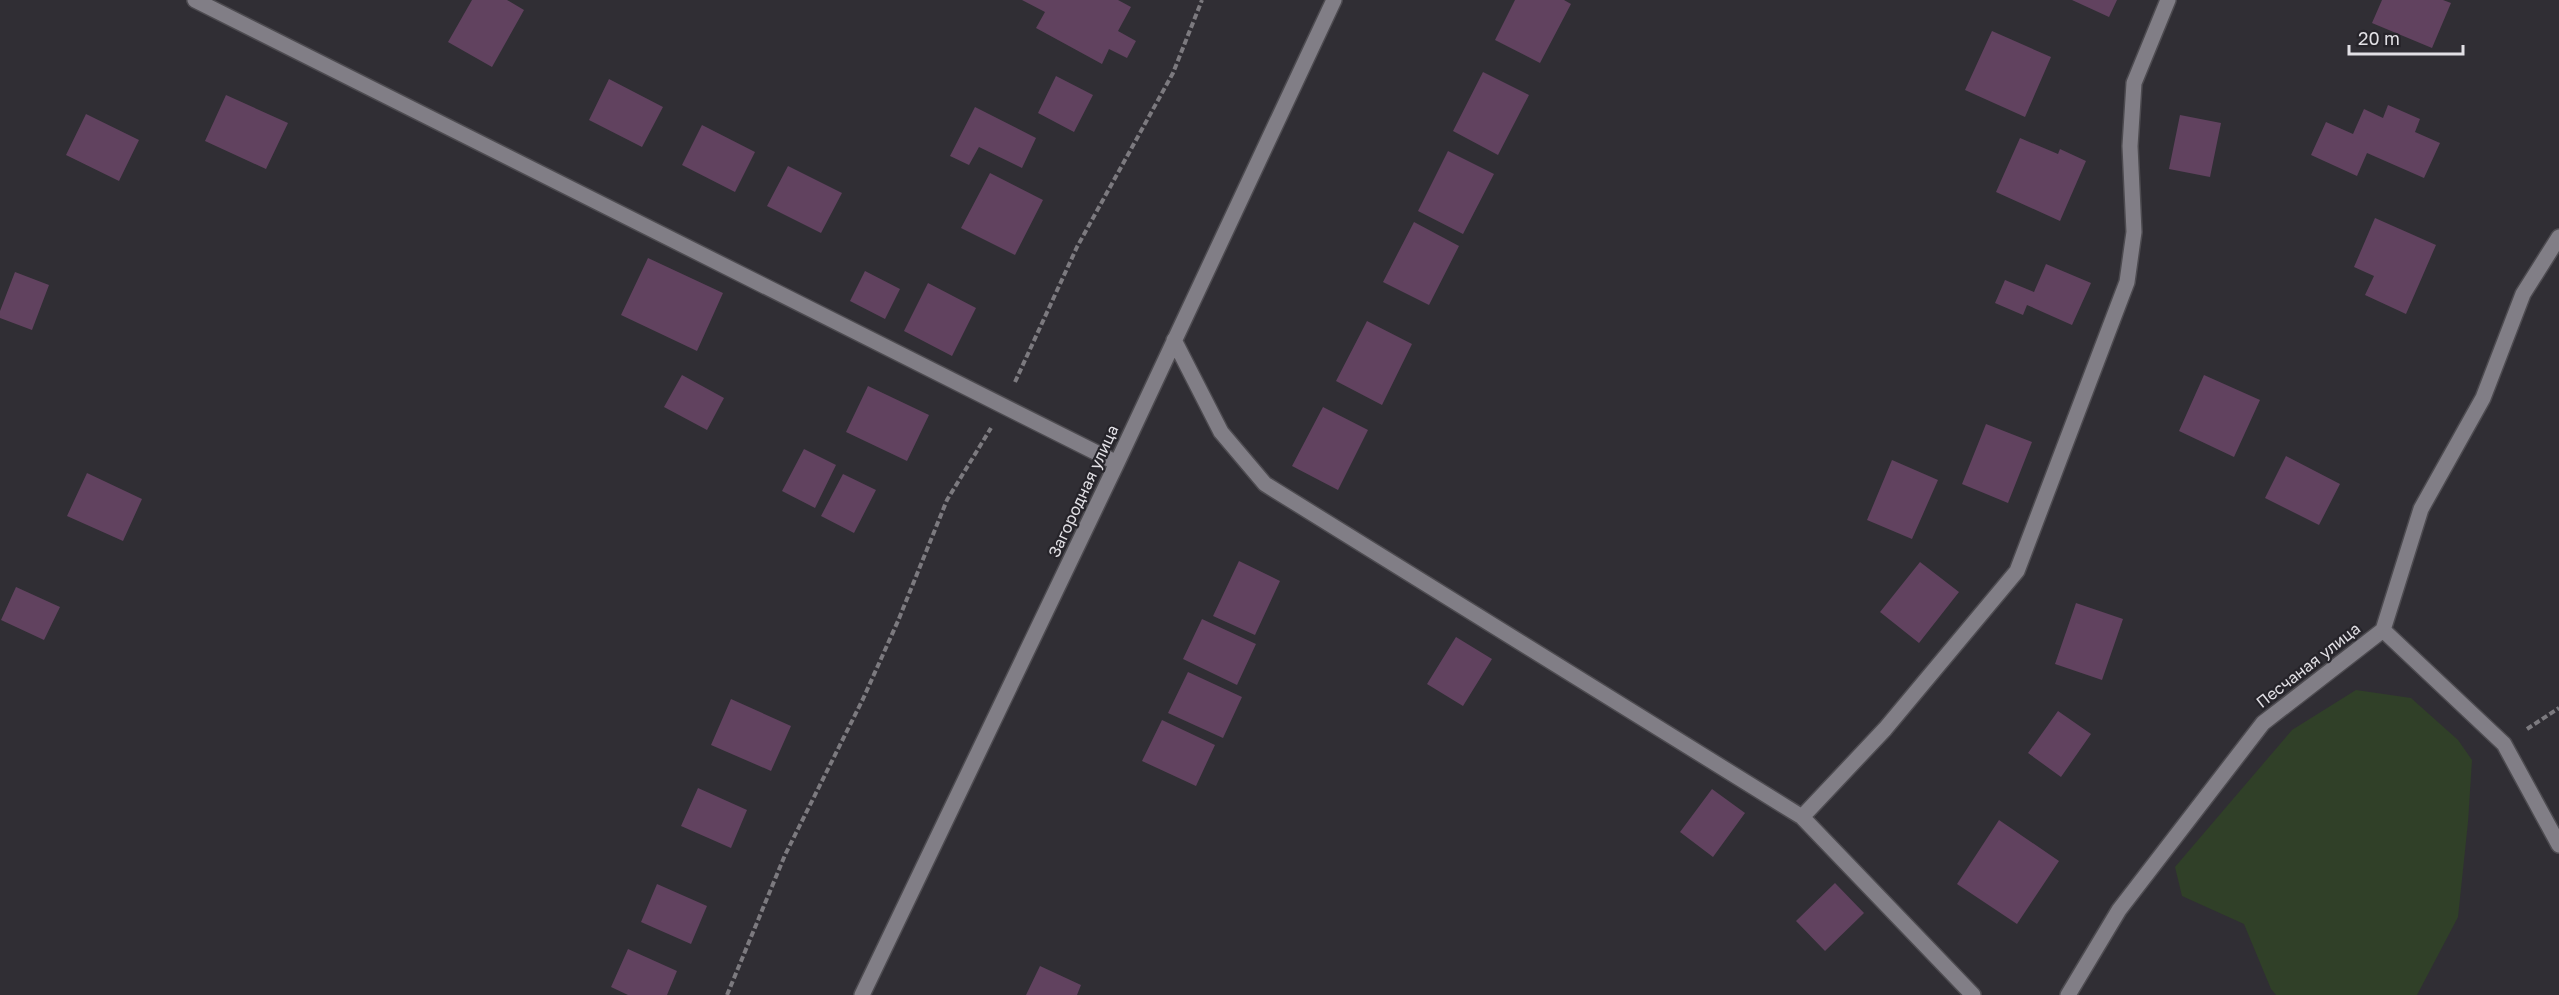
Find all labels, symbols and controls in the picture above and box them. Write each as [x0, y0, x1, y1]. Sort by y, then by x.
scale bar [2349, 18, 2463, 56]
text: 20 m [2358, 27, 2400, 49]
street label: Загородная улица [1044, 422, 1122, 560]
street label: Песчаная улица [2252, 618, 2364, 712]

